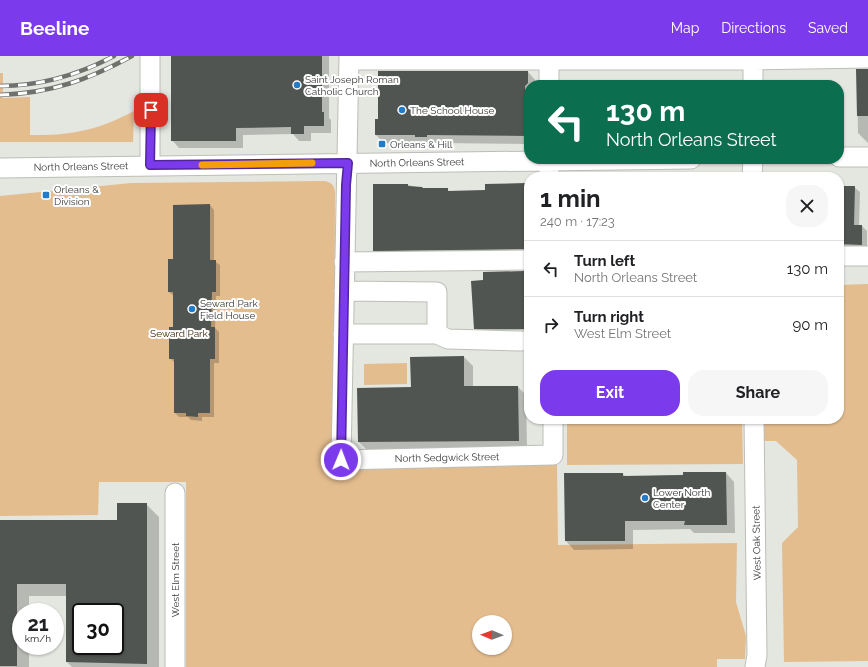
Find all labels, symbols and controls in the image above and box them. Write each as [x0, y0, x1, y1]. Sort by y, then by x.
text: Beeline [20, 17, 89, 39]
text: Map [671, 20, 699, 36]
text: Directions [721, 20, 786, 36]
text: Saved [808, 20, 848, 36]
place label: Saint Joseph Roman Catholic Church [305, 74, 399, 97]
marker: Saint Joseph Roman Catholic Church [292, 80, 302, 90]
pin [134, 93, 168, 127]
text: 130 m [606, 95, 685, 128]
icon: left [540, 96, 592, 148]
icon: arrive [140, 99, 162, 121]
marker: The School House [397, 105, 407, 115]
place label: The School House [410, 105, 495, 116]
text: North Orleans Street [606, 129, 777, 150]
marker: Orleans & Hill [377, 139, 387, 149]
place label: Orleans & Hill [390, 139, 453, 150]
street label: North Orleans Street [370, 156, 465, 169]
street label: North Orleans Street [34, 160, 129, 173]
place label: Orleans & Division [54, 184, 99, 207]
text: 1 min [540, 184, 601, 213]
button: close [786, 185, 828, 227]
marker: Orleans & Division [41, 190, 51, 200]
text: 240 m · 17:23 [540, 214, 615, 229]
text: Turn left [574, 252, 635, 270]
icon: left [540, 258, 562, 280]
text: 130 m [787, 260, 828, 278]
text: North Orleans Street [574, 270, 697, 285]
place label: Seward Park Field House [200, 298, 259, 321]
marker: Seward Park Field House [187, 304, 197, 314]
text: Turn right [574, 308, 644, 326]
icon: right [540, 314, 562, 336]
text: 90 m [792, 316, 828, 334]
text: West Elm Street [574, 326, 671, 341]
park label: Seward Park [150, 328, 209, 339]
button: Exit [540, 370, 680, 416]
button: Share [688, 370, 828, 416]
position arrow [320, 439, 362, 481]
street label: North Sedgwick Street [395, 451, 500, 464]
place label: Lower North Center [653, 487, 711, 510]
marker: Lower North Center [640, 493, 650, 503]
street label: West Oak Street [750, 505, 763, 581]
street label: West Elm Street [170, 542, 181, 617]
speed limit sign: 30 [72, 603, 124, 655]
text: 21 [27, 612, 49, 636]
north arrow [472, 615, 512, 655]
map controls [472, 615, 512, 655]
text: km/h [25, 633, 51, 644]

